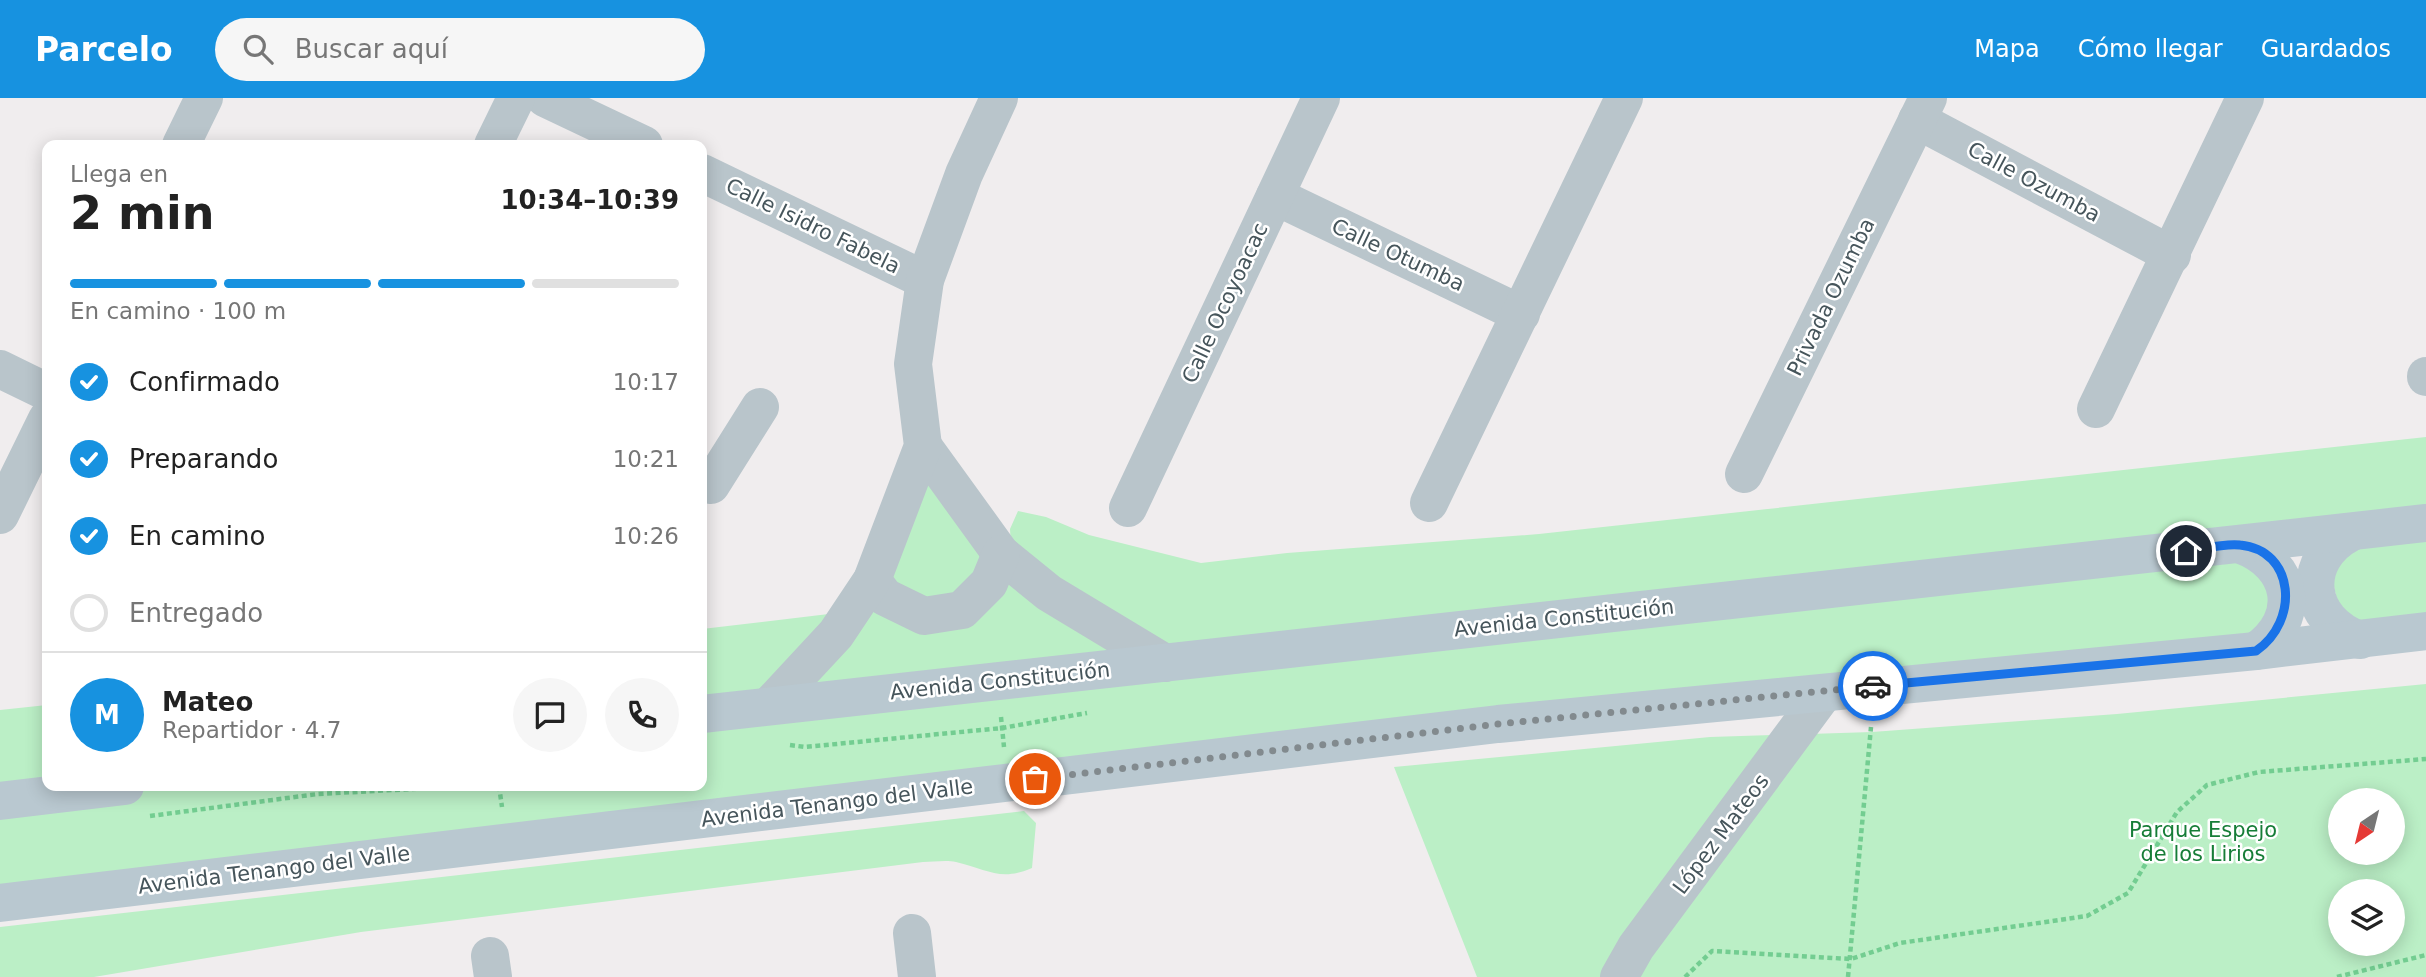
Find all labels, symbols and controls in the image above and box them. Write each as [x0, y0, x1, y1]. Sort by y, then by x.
search box [215, 18, 705, 81]
text: Parcelo [35, 30, 173, 69]
icon: search [239, 30, 277, 68]
text: Buscar aquí [295, 34, 448, 64]
text: Mapa [1974, 35, 2040, 63]
text: Cómo llegar [2078, 35, 2223, 63]
text: Guardados [2261, 35, 2391, 63]
street label: Calle Ozumba [1964, 137, 2104, 227]
text: Llega en [70, 161, 168, 187]
street label: Calle Isidro Fabela [722, 173, 904, 279]
text: 10:34–10:39 [500, 185, 679, 215]
text: 2 min [70, 186, 214, 240]
street label: Calle Otumba [1328, 214, 1468, 296]
street label: Privada Ozumba [1782, 214, 1880, 380]
street label: Calle Ocoyoacac [1177, 219, 1273, 387]
text: En camino · 100 m [70, 298, 286, 324]
icon: check [70, 363, 108, 401]
text: Confirmado [129, 367, 280, 397]
text: 10:17 [613, 369, 679, 395]
icon: check [70, 440, 108, 478]
text: Preparando [129, 444, 278, 474]
text: 10:21 [613, 446, 679, 472]
icon: check [70, 517, 108, 555]
text: En camino [129, 521, 265, 551]
pin [2156, 521, 2216, 581]
text: 10:26 [613, 523, 679, 549]
icon: home [2167, 532, 2205, 570]
street label: Avenida Constitución [1453, 594, 1675, 642]
text: Entregado [129, 598, 263, 628]
courier [1838, 651, 1908, 721]
street label: Avenida Constitución [889, 657, 1111, 705]
icon: car [1854, 667, 1892, 705]
button: chat [513, 678, 587, 752]
button: phone [605, 678, 679, 752]
text: Mateo [162, 687, 253, 717]
text: M [94, 700, 120, 730]
text: Repartidor · 4.7 [162, 717, 341, 743]
pin [1005, 749, 1065, 809]
icon: bag [1016, 760, 1054, 798]
street label: López Mateos [1668, 769, 1774, 899]
street label: Avenida Tenango del Valle [700, 774, 974, 832]
north arrow [2328, 788, 2404, 864]
map controls [2328, 788, 2405, 956]
park label: Parque Espejo de los Lirios [2129, 818, 2277, 866]
street label: Avenida Tenango del Valle [137, 841, 411, 899]
button: layers [2328, 879, 2405, 956]

